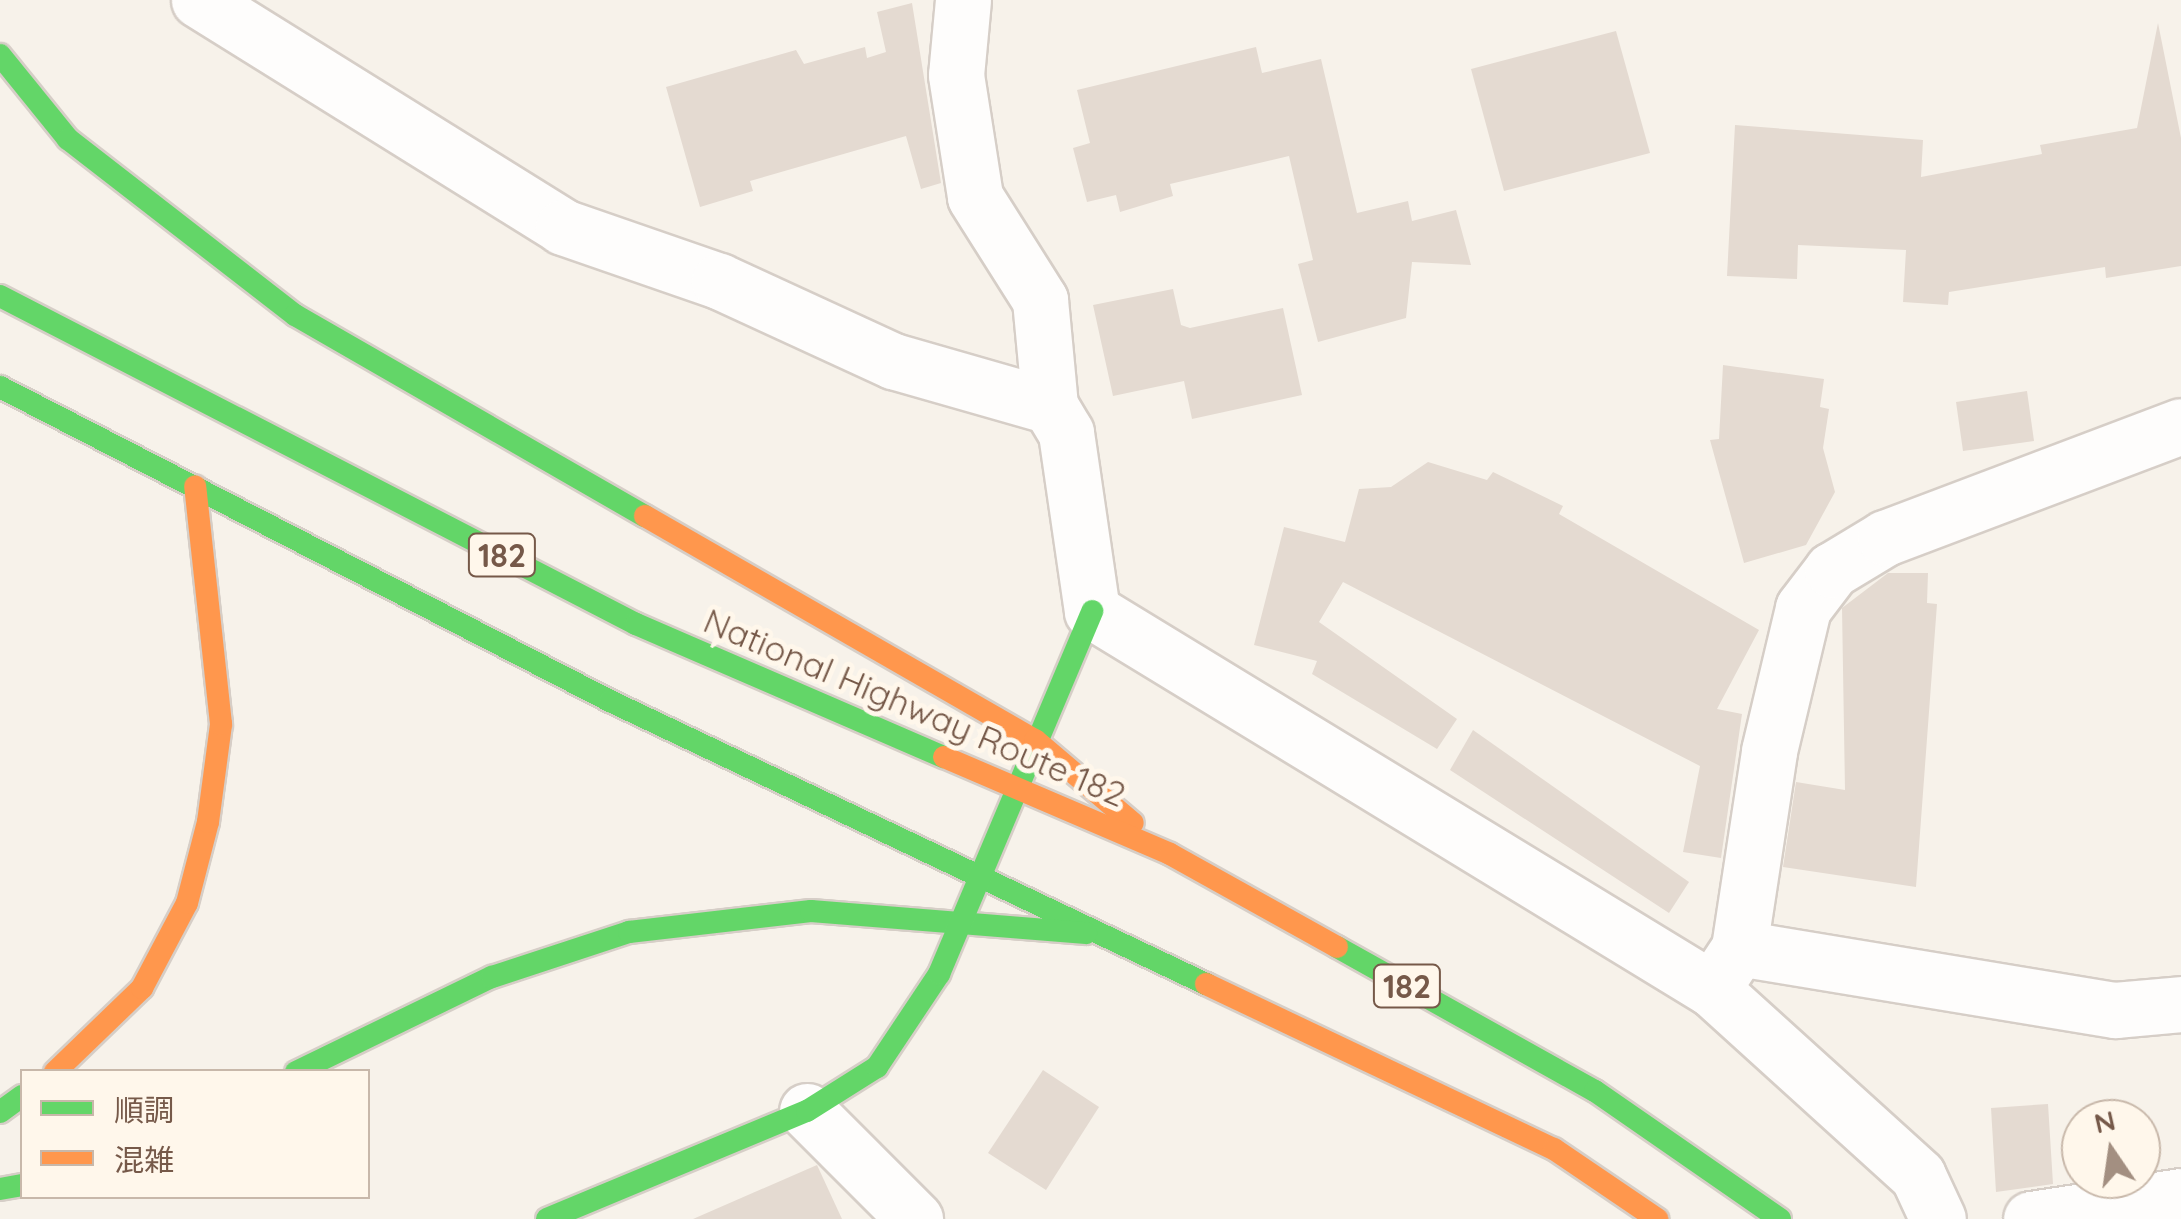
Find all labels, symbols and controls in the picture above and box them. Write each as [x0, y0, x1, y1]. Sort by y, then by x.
road number: 182 [467, 528, 537, 582]
street label: National Highway Route 182 [698, 599, 1132, 815]
road number: 182 [1372, 959, 1442, 1013]
legend [20, 1069, 370, 1199]
text: 順調 [114, 1091, 174, 1129]
north arrow [2061, 1099, 2161, 1199]
text: N [2091, 1102, 2119, 1141]
text: 混雑 [114, 1141, 174, 1179]

